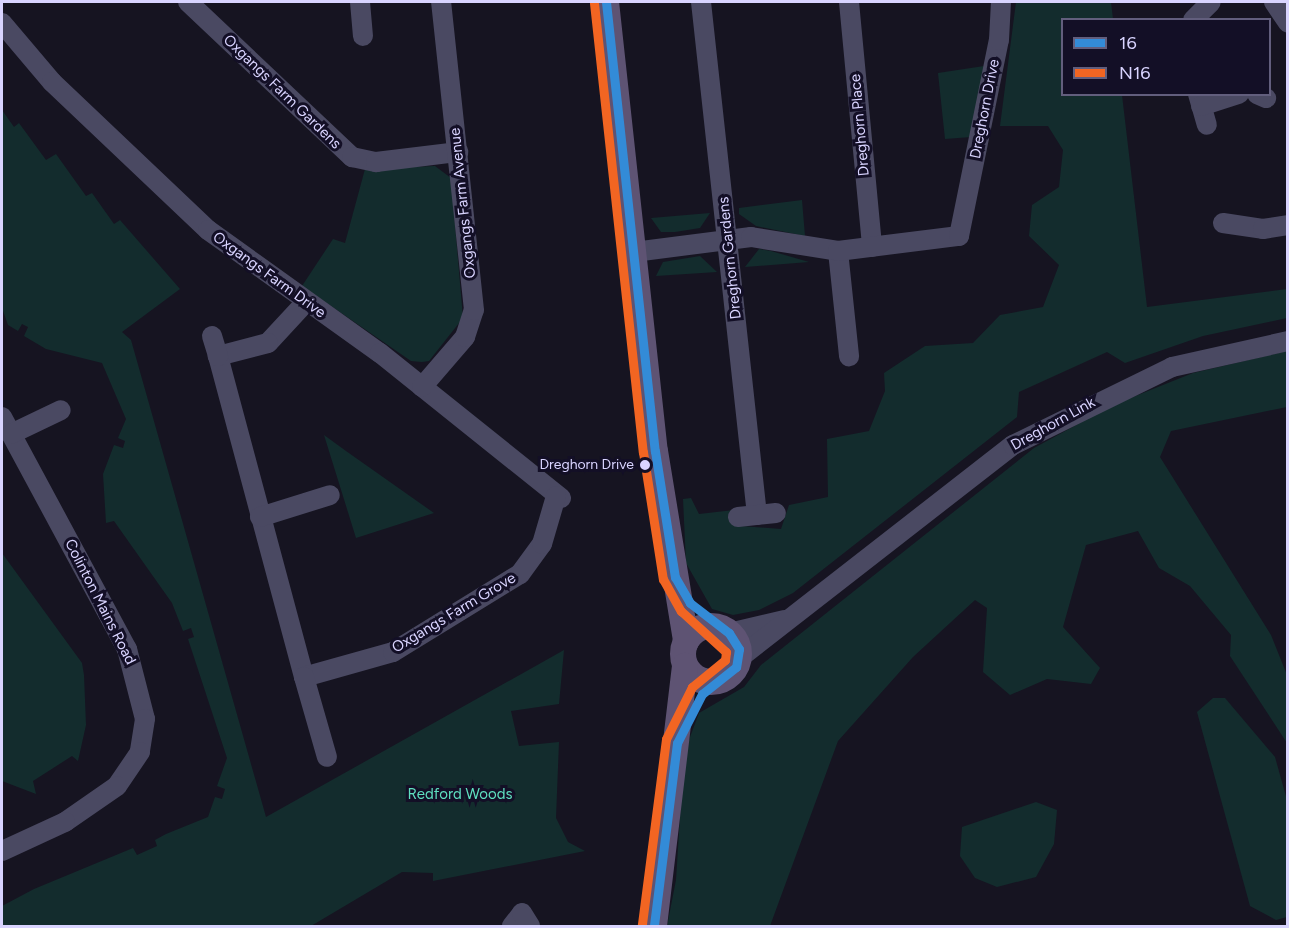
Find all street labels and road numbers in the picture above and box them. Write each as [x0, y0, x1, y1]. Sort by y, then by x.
street label: Oxgangs Farm Gardens [219, 31, 345, 153]
street label: Dreghorn Drive [967, 58, 1003, 160]
street label: Dreghorn Place [847, 73, 873, 177]
street label: Oxgangs Farm Avenue [446, 127, 480, 279]
street label: Dreghorn Gardens [715, 196, 745, 320]
street label: Oxgangs Farm Drive [209, 228, 329, 322]
street label: Dreghorn Link [1008, 393, 1098, 455]
street label: Colinton Mains Road [61, 536, 139, 668]
street label: Oxgangs Farm Grove [389, 569, 519, 657]

